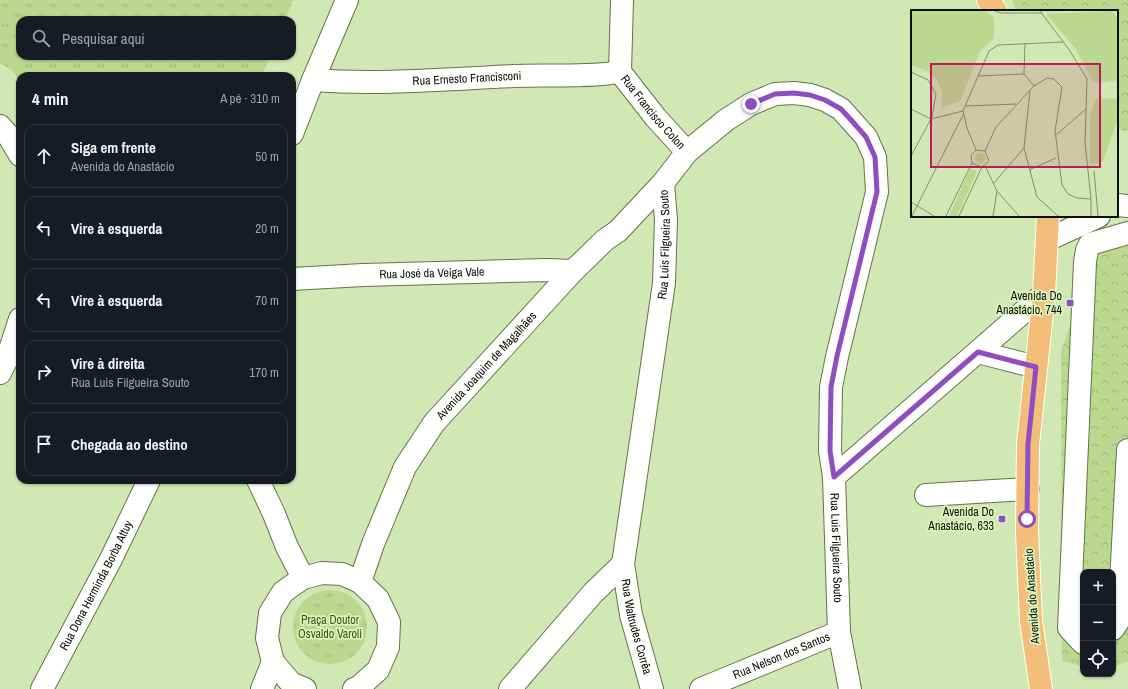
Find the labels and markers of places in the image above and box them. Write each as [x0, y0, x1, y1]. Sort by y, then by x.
place label: Avenida Do Anastácio, 744 [995, 288, 1063, 318]
marker: Avenida Do Anastácio, 744 [1065, 298, 1075, 308]
place label: Avenida Do Anastácio, 633 [927, 504, 994, 534]
marker: Avenida Do Anastácio, 633 [997, 514, 1007, 524]

